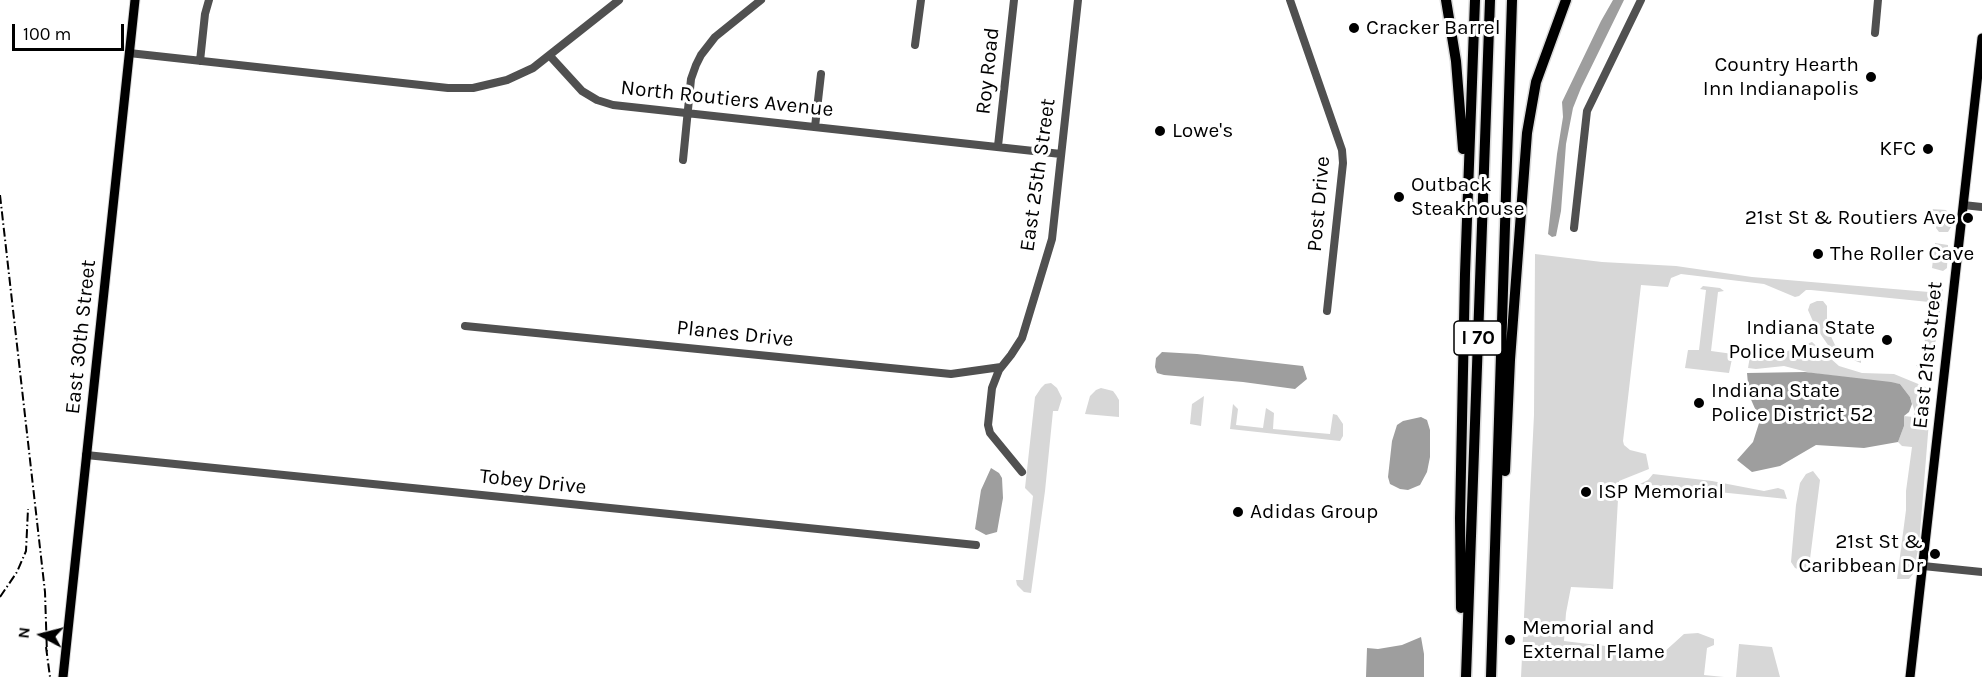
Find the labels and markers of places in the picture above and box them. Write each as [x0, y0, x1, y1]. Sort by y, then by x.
place label: Cracker Barrel [1366, 15, 1501, 41]
marker: Cracker Barrel [1347, 21, 1361, 35]
place label: Country Hearth Inn Indianapolis [1703, 52, 1859, 102]
marker: Country Hearth Inn Indianapolis [1864, 70, 1878, 84]
place label: Lowe's [1172, 118, 1233, 144]
marker: Lowe's [1153, 124, 1167, 138]
place label: KFC [1879, 136, 1916, 162]
marker: KFC [1921, 142, 1935, 156]
place label: Outback Steakhouse [1411, 172, 1524, 222]
marker: Outback Steakhouse [1392, 190, 1406, 204]
place label: 21st St & Routiers Ave [1745, 205, 1956, 231]
marker: 21st St & Routiers Ave [1961, 211, 1975, 225]
place label: The Roller Cave [1830, 241, 1974, 267]
marker: The Roller Cave [1811, 247, 1825, 261]
place label: Indiana State Police Museum [1728, 315, 1875, 365]
marker: Indiana State Police Museum [1880, 333, 1894, 347]
place label: Indiana State Police District 52 [1711, 378, 1873, 428]
marker: Indiana State Police District 52 [1692, 396, 1706, 410]
place label: ISP Memorial [1598, 479, 1724, 505]
marker: ISP Memorial [1579, 485, 1593, 499]
place label: Adidas Group [1250, 499, 1378, 525]
marker: Adidas Group [1231, 505, 1245, 519]
place label: 21st St & Caribbean Dr [1798, 529, 1923, 579]
marker: 21st St & Caribbean Dr [1928, 547, 1942, 561]
place label: Memorial and External Flame [1522, 615, 1665, 665]
marker: Memorial and External Flame [1503, 633, 1517, 647]

